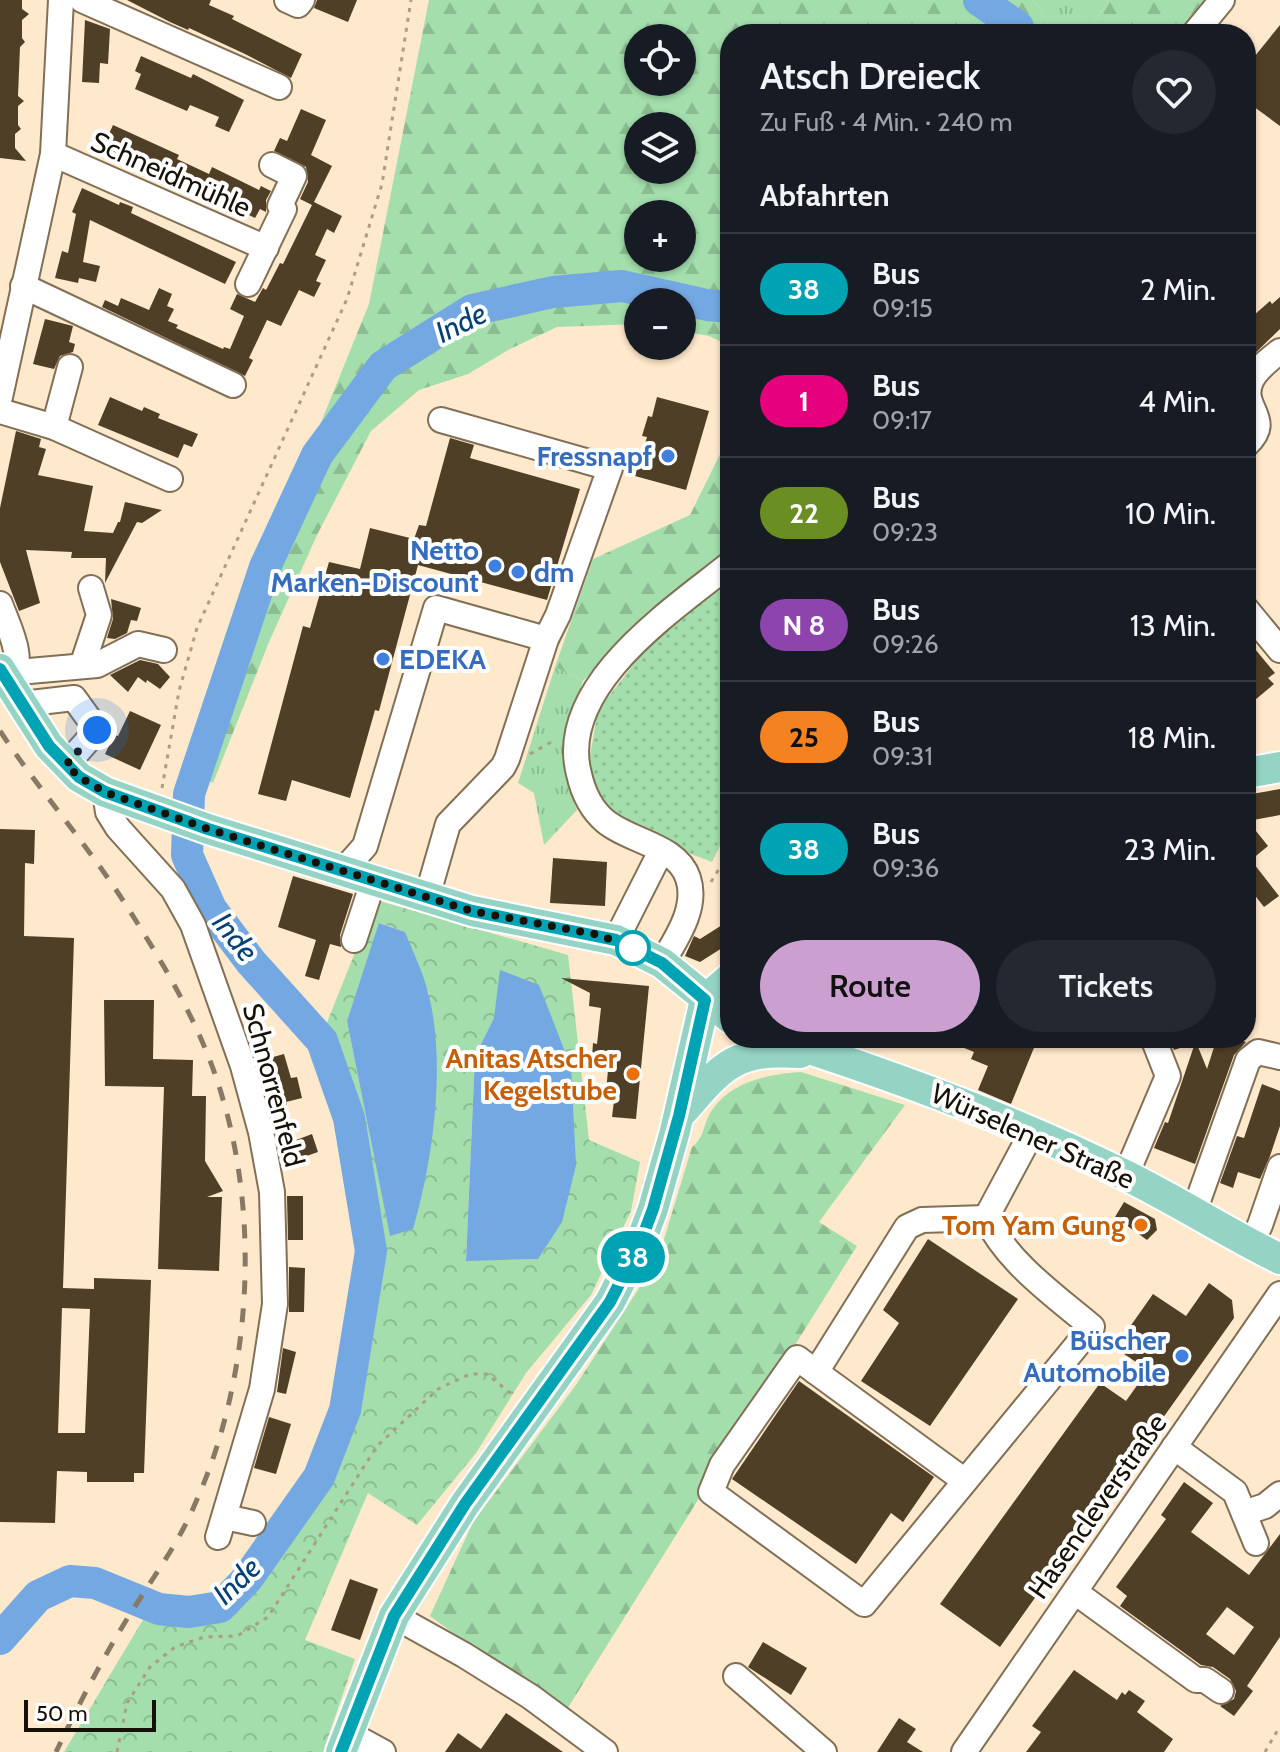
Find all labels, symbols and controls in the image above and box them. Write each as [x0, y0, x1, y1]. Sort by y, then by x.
map controls [624, 24, 696, 360]
button: locate [624, 24, 696, 96]
button: heart [1132, 50, 1216, 134]
text: Atsch Dreieck [760, 52, 980, 99]
text: Zu Fuß · 4 Min. · 240 m [760, 106, 1013, 138]
button: layers [624, 112, 696, 184]
street label: Schneidmühle [86, 124, 256, 224]
text: Abfahrten [760, 177, 890, 214]
button: + [624, 200, 696, 272]
text: Bus [872, 255, 920, 292]
text: 2 Min. [1140, 271, 1216, 308]
text: 38 [788, 272, 820, 306]
button: − [624, 288, 696, 360]
text: 09:15 [872, 292, 933, 324]
water label: Inde [429, 294, 493, 351]
text: Bus [872, 367, 920, 404]
text: 4 Min. [1138, 383, 1216, 420]
text: 1 [799, 384, 809, 418]
text: 09:17 [872, 404, 932, 436]
place label: Fressnapf [536, 439, 652, 473]
marker: Fressnapf [659, 447, 677, 465]
text: Bus [872, 479, 920, 516]
text: 10 Min. [1125, 495, 1216, 532]
text: 22 [789, 496, 819, 530]
text: 09:23 [872, 516, 938, 548]
place label: Netto Marken-Discount [271, 533, 479, 599]
place label: dm [534, 555, 574, 589]
marker: Netto Marken-Discount [486, 557, 504, 575]
marker: dm [509, 563, 527, 581]
text: Bus [872, 591, 920, 628]
text: 13 Min. [1130, 607, 1216, 644]
text: N 8 [782, 608, 826, 642]
text: 09:26 [872, 628, 939, 660]
place label: EDEKA [399, 642, 487, 676]
marker: EDEKA [374, 650, 392, 668]
text: Bus [872, 703, 920, 740]
your location [77, 710, 117, 750]
text: 18 Min. [1128, 719, 1216, 756]
text: 25 [789, 720, 819, 754]
text: 09:31 [872, 740, 933, 772]
text: Bus [872, 815, 920, 852]
text: 23 Min. [1124, 831, 1216, 868]
text: 38 [788, 832, 820, 866]
text: 09:36 [872, 852, 939, 884]
water label: Inde [205, 905, 266, 969]
unlabelled marker [616, 931, 650, 965]
button: Route [760, 940, 980, 1032]
button: Tickets [996, 940, 1216, 1032]
street label: Schnorrenfeld [236, 1000, 312, 1170]
place label: Anitas Atscher Kegelstube [445, 1041, 618, 1107]
marker: Anitas Atscher Kegelstube [624, 1065, 642, 1083]
street label: Würselener Straße [926, 1076, 1140, 1196]
place label: Tom Yam Gung [942, 1208, 1125, 1242]
marker: Tom Yam Gung [1132, 1216, 1150, 1234]
line badge: 38 [597, 1231, 669, 1283]
text: 38 [617, 1240, 649, 1274]
place label: Büscher Automobile [1023, 1323, 1167, 1389]
marker: Büscher Automobile [1173, 1347, 1191, 1365]
street label: Hasencleverstraße [1021, 1407, 1173, 1605]
water label: Inde [205, 1549, 268, 1612]
scale bar [24, 1696, 156, 1732]
text: 50 m [36, 1700, 88, 1727]

